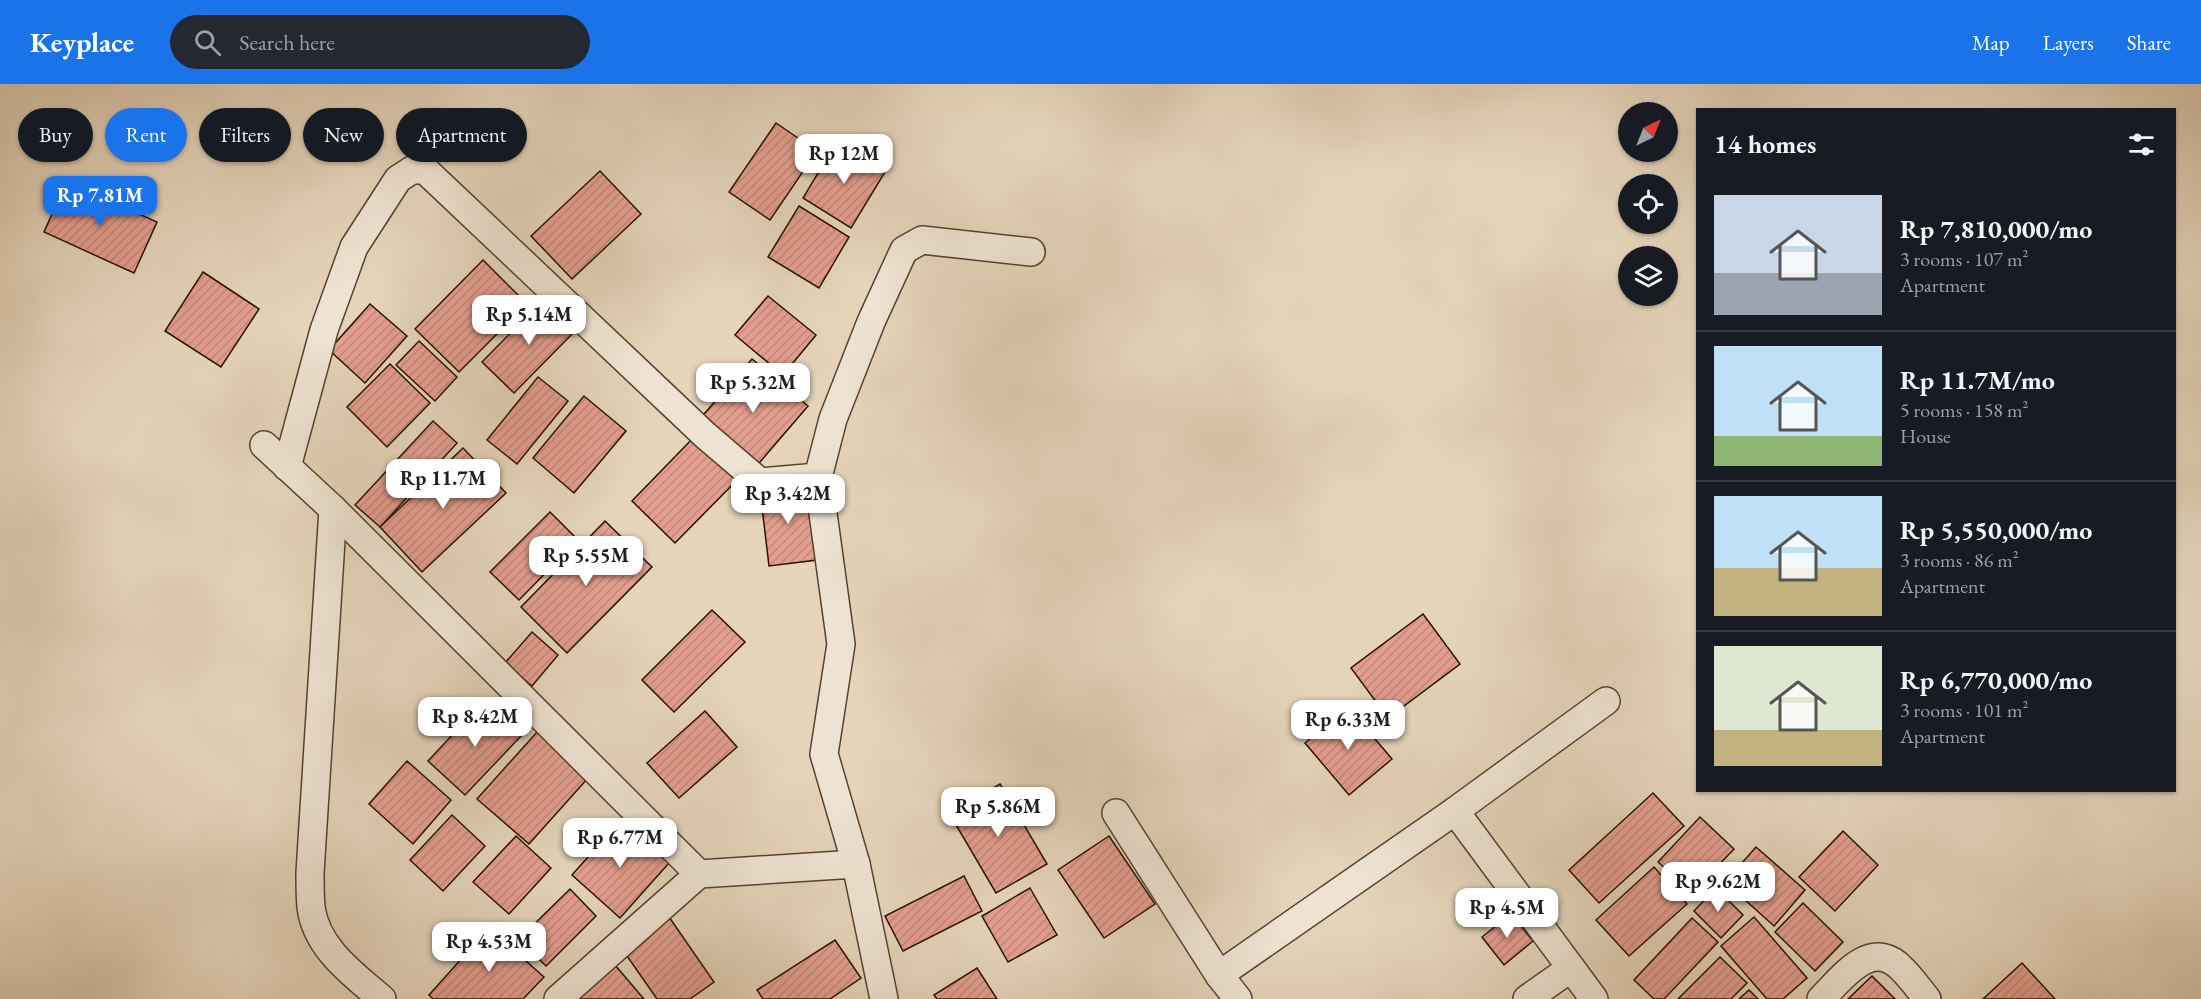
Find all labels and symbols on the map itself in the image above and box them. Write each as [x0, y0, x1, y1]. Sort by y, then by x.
north arrow [1618, 102, 1678, 162]
pin: Rp 12M [795, 134, 893, 185]
pin: Rp 7.81M [38, 176, 162, 227]
pin: Rp 5.14M [467, 295, 591, 346]
pin: Rp 5.32M [691, 363, 815, 414]
pin: Rp 11.7M [381, 459, 505, 510]
pin: Rp 3.42M [726, 474, 850, 525]
pin: Rp 5.55M [524, 536, 648, 587]
pin: Rp 8.42M [413, 697, 537, 748]
pin: Rp 6.33M [1286, 700, 1410, 751]
pin: Rp 5.86M [936, 787, 1060, 838]
pin: Rp 6.77M [558, 818, 682, 869]
pin: Rp 9.62M [1656, 862, 1780, 913]
pin: Rp 4.5M [1452, 888, 1562, 939]
pin: Rp 4.53M [427, 922, 551, 973]

